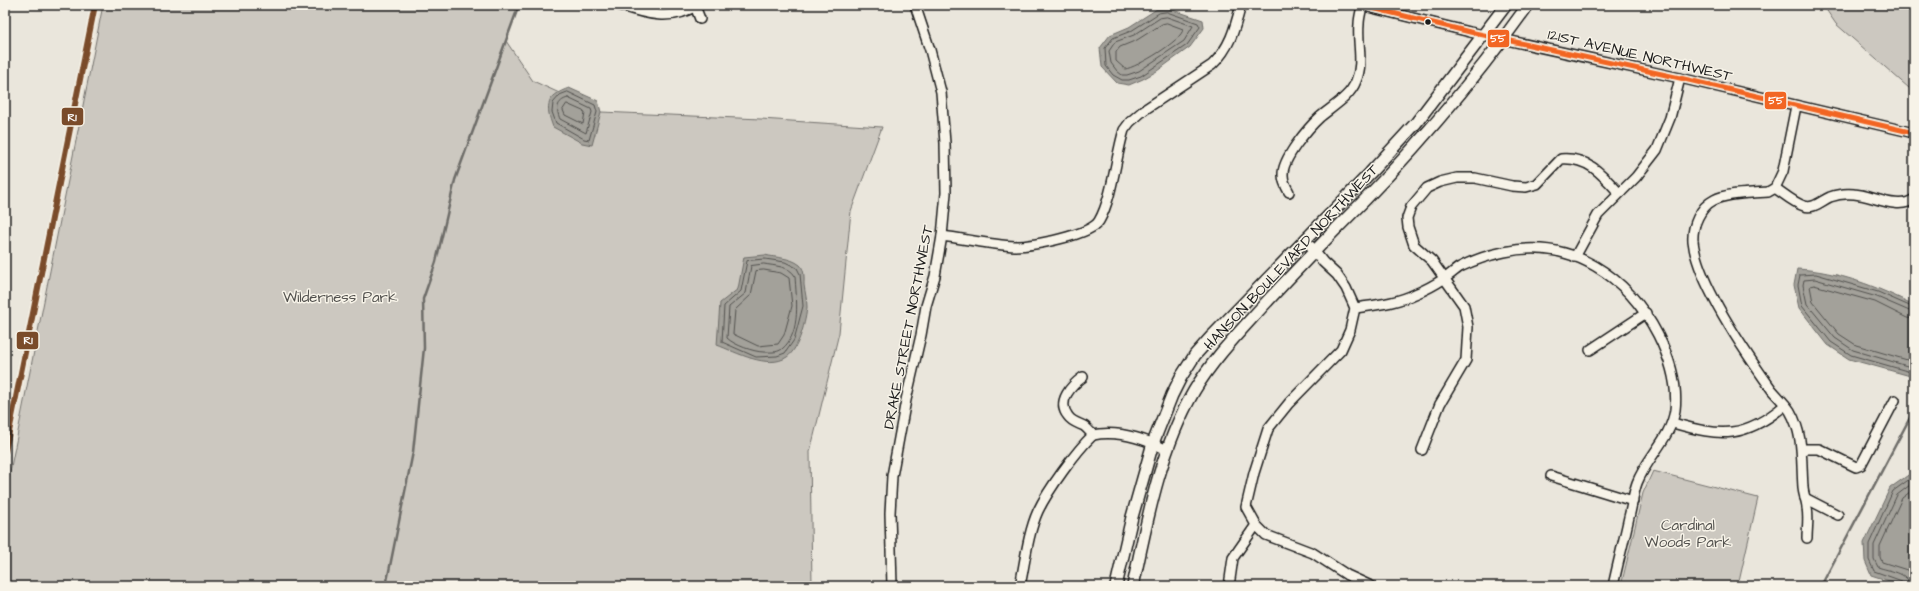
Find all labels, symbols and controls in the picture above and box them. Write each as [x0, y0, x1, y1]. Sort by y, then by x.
unlabelled marker [1423, 17, 1433, 27]
street label: 121ST AVENUE NORTHWEST [1546, 24, 1735, 87]
line badge: 55 [1487, 29, 1510, 48]
text: 55 [1490, 31, 1506, 46]
line badge: 55 [1764, 91, 1787, 110]
text: 55 [1768, 93, 1784, 108]
line badge: R1 [61, 107, 84, 126]
text: R1 [67, 110, 77, 125]
street label: HANSON BOULEVARD NORTHWEST [1199, 159, 1384, 355]
street label: DRAKE STREET NORTHWEST [878, 223, 939, 431]
park label: Wilderness Park [283, 287, 397, 308]
line badge: R1 [16, 331, 39, 350]
text: R1 [23, 333, 33, 348]
park label: Cardinal Woods Park [1645, 515, 1731, 553]

